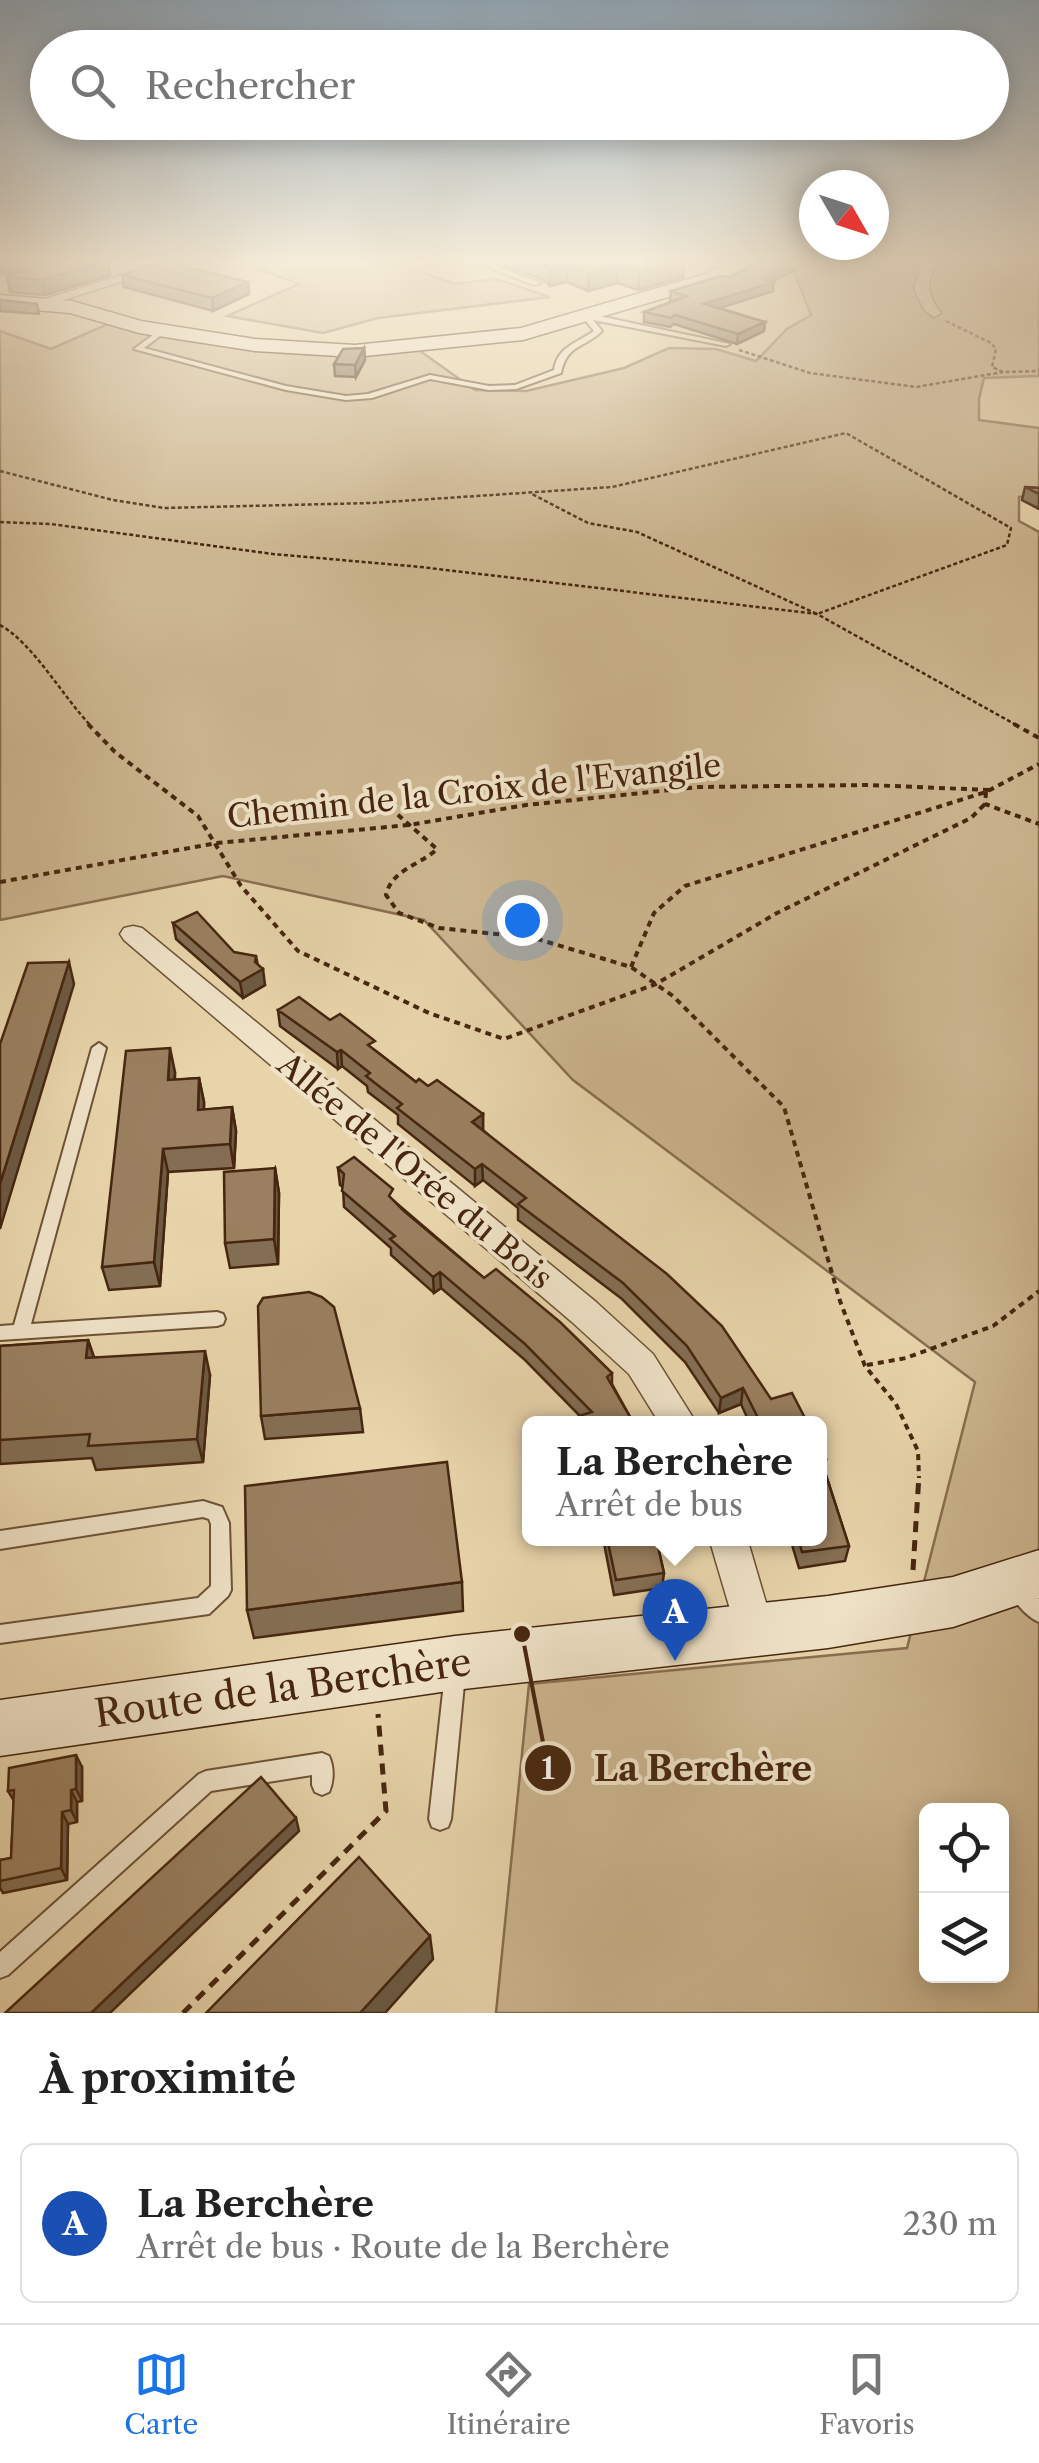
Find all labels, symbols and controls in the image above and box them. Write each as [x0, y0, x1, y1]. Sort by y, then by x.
search box [30, 30, 1009, 140]
icon: search [65, 58, 120, 113]
text: Rechercher [145, 62, 355, 109]
north arrow [799, 170, 889, 260]
street label: Chemin de la Croix de l'Evangile [225, 745, 723, 836]
your location [497, 895, 548, 946]
street label: Allée de l'Orée du Bois [269, 1044, 561, 1297]
popup [522, 1416, 827, 1546]
text: La Berchère [556, 1438, 793, 1485]
text: Arrêt de bus [556, 1485, 743, 1524]
pin: A [642, 1578, 708, 1661]
street label: Route de la Berchère [92, 1638, 474, 1737]
callout: La Berchère [523, 1736, 832, 1801]
text: La Berchère [594, 1747, 812, 1790]
text: 1 [541, 1750, 555, 1787]
map controls [919, 1803, 1009, 1983]
button: locate [919, 1803, 1009, 1893]
button: layers [919, 1893, 1009, 1983]
text: À proximité [40, 2052, 296, 2104]
text: La Berchère [137, 2180, 374, 2227]
text: A [62, 2204, 87, 2243]
text: 230 m [902, 2204, 997, 2243]
text: Arrêt de bus · Route de la Berchère [137, 2227, 670, 2266]
tab: Carte [124, 2347, 198, 2441]
tab: Itinéraire [447, 2347, 571, 2441]
tab: Favoris [819, 2347, 915, 2441]

